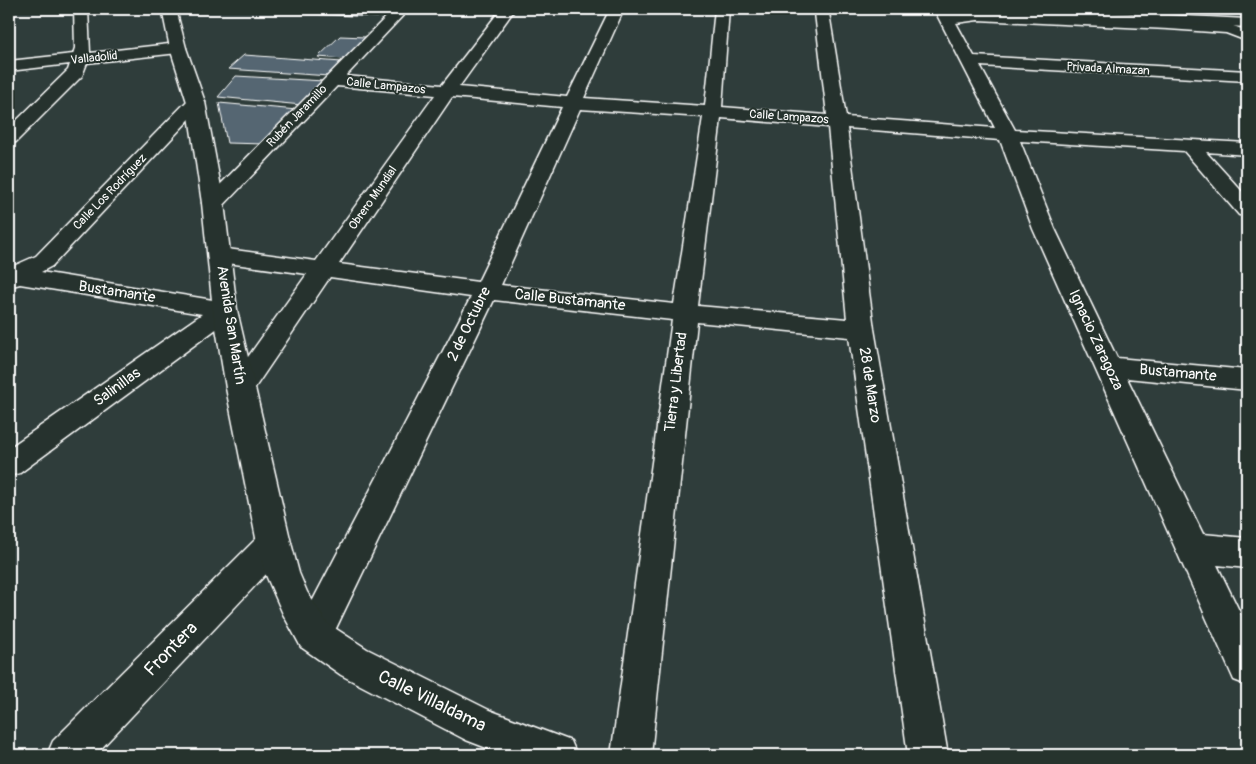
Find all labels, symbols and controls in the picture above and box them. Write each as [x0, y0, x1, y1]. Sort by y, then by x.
street label: Valladolid [70, 48, 118, 68]
street label: Privada Almazan [1066, 59, 1150, 79]
street label: Calle Lampazos [346, 74, 427, 98]
street label: Rubén Jaramillo [264, 81, 331, 150]
street label: Calle Lampazos [749, 107, 830, 127]
street label: Calle Los Rodríguez [70, 151, 150, 233]
street label: Obrero Mundial [345, 163, 401, 233]
street label: Avenida San Martín [212, 264, 250, 386]
street label: Bustamante [77, 277, 157, 308]
street label: 2 de Octubre [443, 283, 495, 364]
street label: Calle Bustamante [514, 285, 627, 315]
street label: Ignacio Zaragoza [1064, 287, 1128, 393]
street label: Tierra y Libertad [660, 331, 692, 433]
street label: 28 de Marzo [855, 346, 885, 424]
street label: Bustamante [1139, 360, 1218, 386]
street label: Salinillas [90, 363, 145, 410]
street label: Frontera [139, 617, 203, 681]
street label: Calle Villaldama [374, 665, 490, 737]

